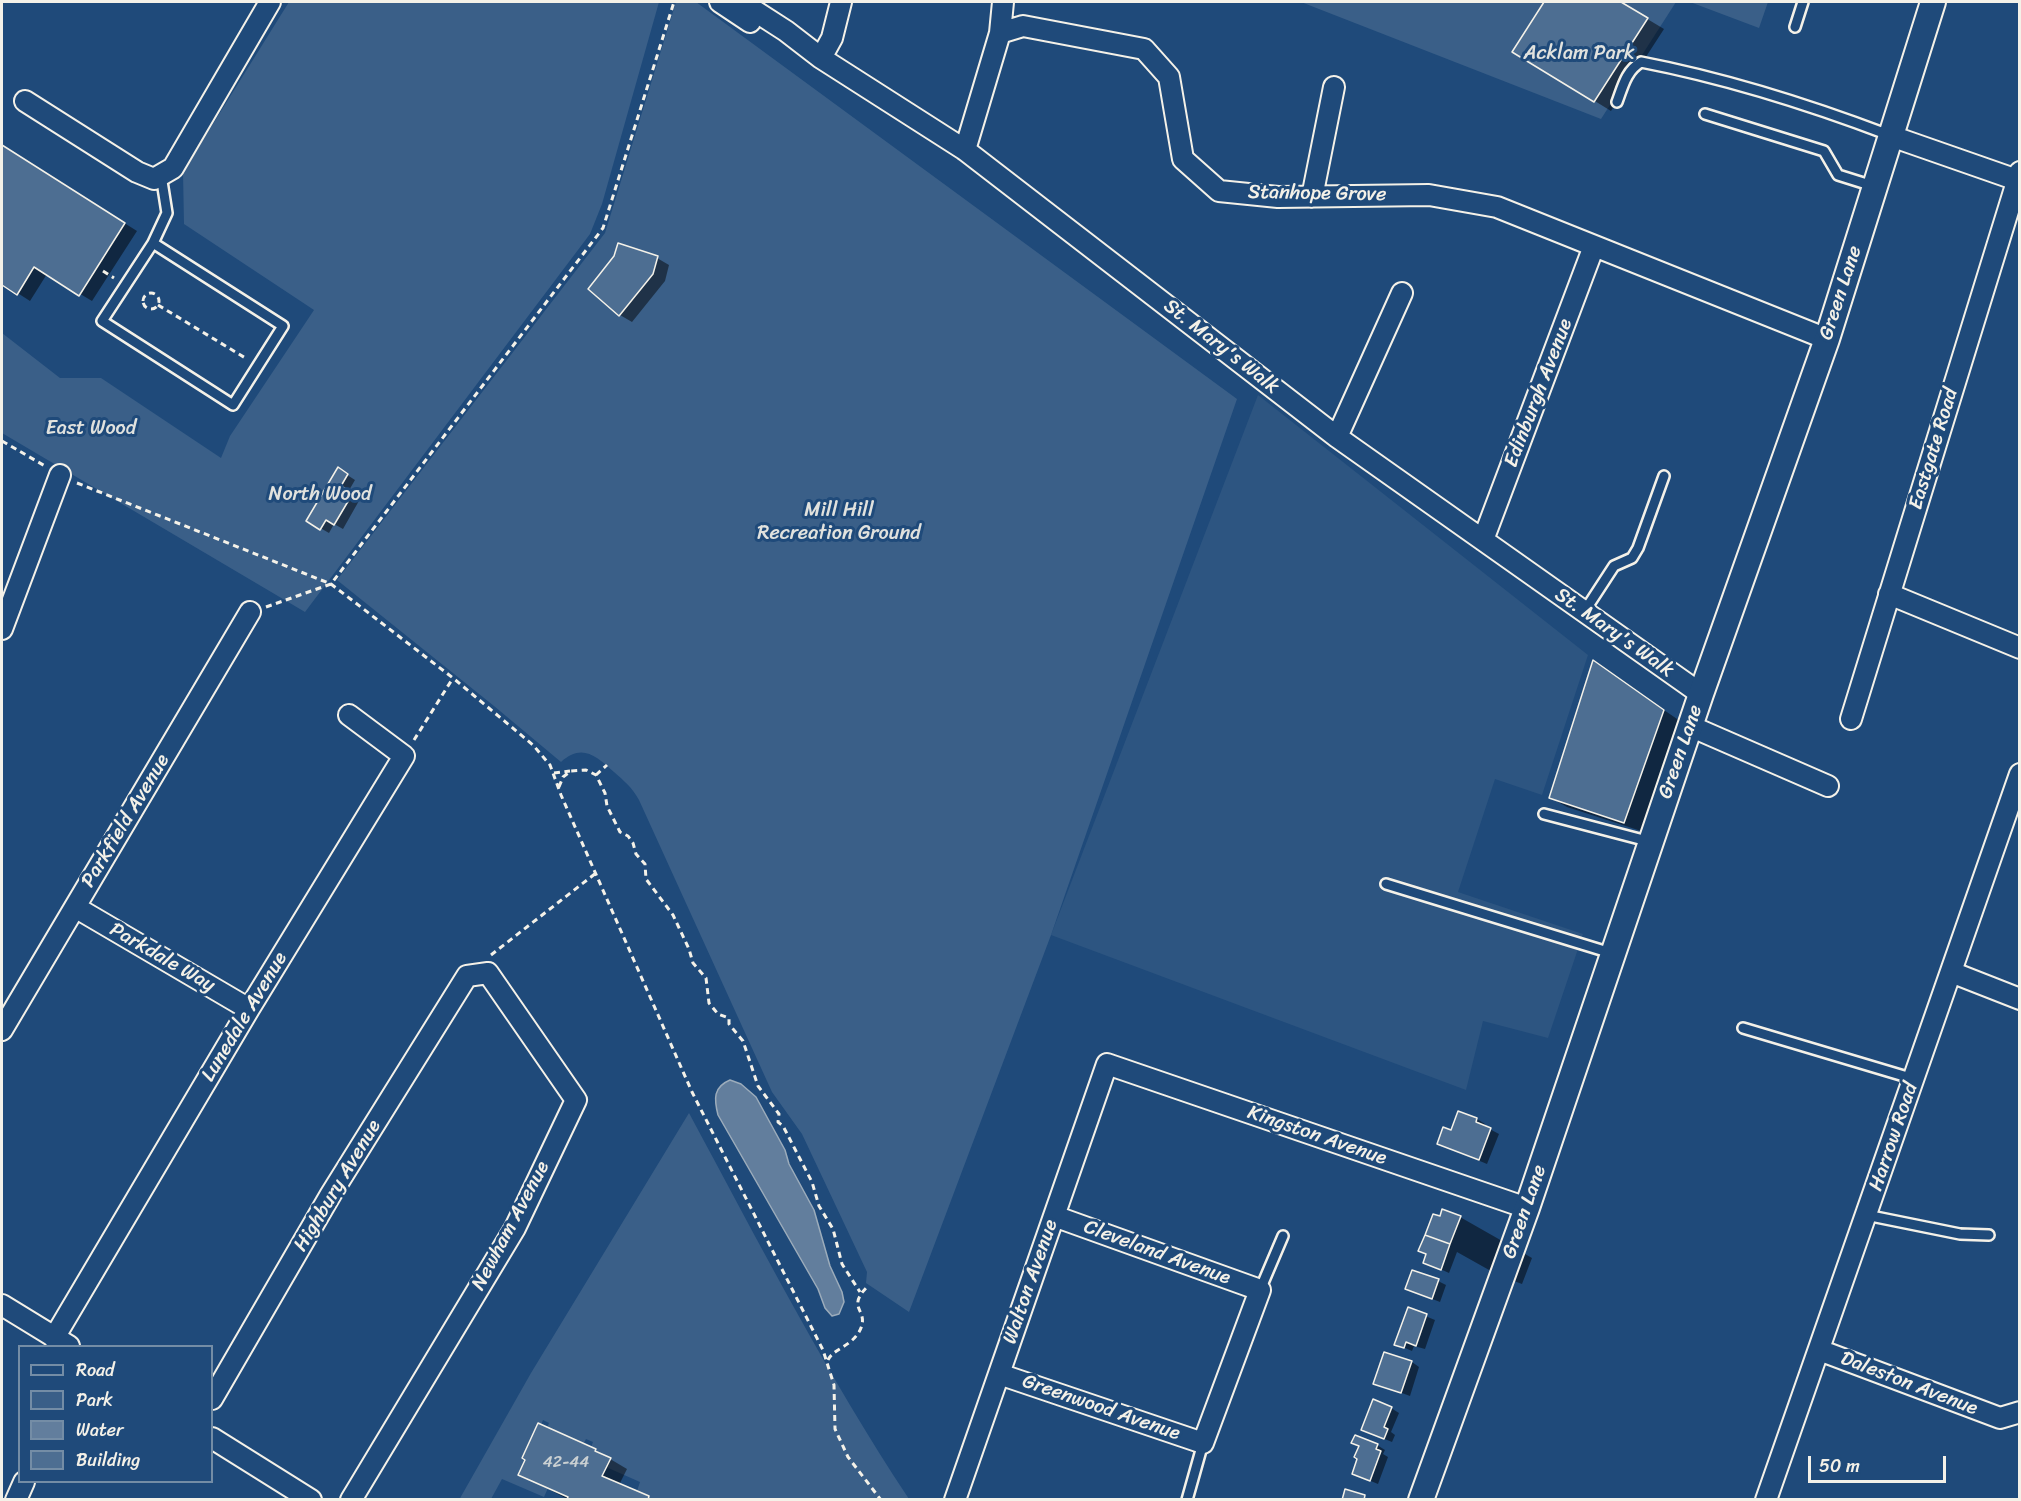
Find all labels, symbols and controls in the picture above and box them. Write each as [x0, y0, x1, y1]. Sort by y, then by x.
park label: Acklam Park [1523, 42, 1635, 66]
street label: Stanhope Grove [1248, 181, 1386, 207]
street label: Green Lane [1815, 243, 1867, 343]
street label: St. Mary's Walk [1158, 294, 1284, 400]
street label: Edinburgh Avenue [1500, 315, 1578, 471]
street label: Eastgate Road [1904, 385, 1964, 513]
park label: East Wood [46, 417, 136, 441]
park label: North Wood [269, 483, 371, 507]
park label: Mill Hill Recreation Ground [757, 499, 921, 546]
street label: St. Mary's Walk [1550, 583, 1678, 683]
street label: Green Lane [1654, 702, 1708, 802]
street label: Parkfield Avenue [77, 750, 175, 892]
street label: Parkdale Way [105, 918, 219, 998]
street label: Lunedale Avenue [197, 948, 293, 1086]
street label: Harrow Road [1864, 1080, 1924, 1194]
street label: Kingston Avenue [1244, 1101, 1390, 1171]
street label: Highbury Avenue [289, 1116, 387, 1256]
street label: Newham Avenue [467, 1157, 555, 1295]
street label: Green Lane [1498, 1162, 1552, 1262]
street label: Cleveland Avenue [1080, 1215, 1234, 1291]
street label: Walton Avenue [998, 1217, 1064, 1347]
legend [18, 1345, 213, 1483]
street label: Daleston Avenue [1837, 1347, 1981, 1421]
text: Road [76, 1354, 115, 1386]
street label: Greenwood Avenue [1019, 1370, 1183, 1446]
text: Park [76, 1384, 113, 1416]
text: Water [76, 1414, 123, 1446]
text: Building [76, 1444, 140, 1476]
scale bar [1811, 1444, 1949, 1482]
text: 50 m [1819, 1450, 1860, 1482]
house number: 42-44 [543, 1453, 589, 1473]

